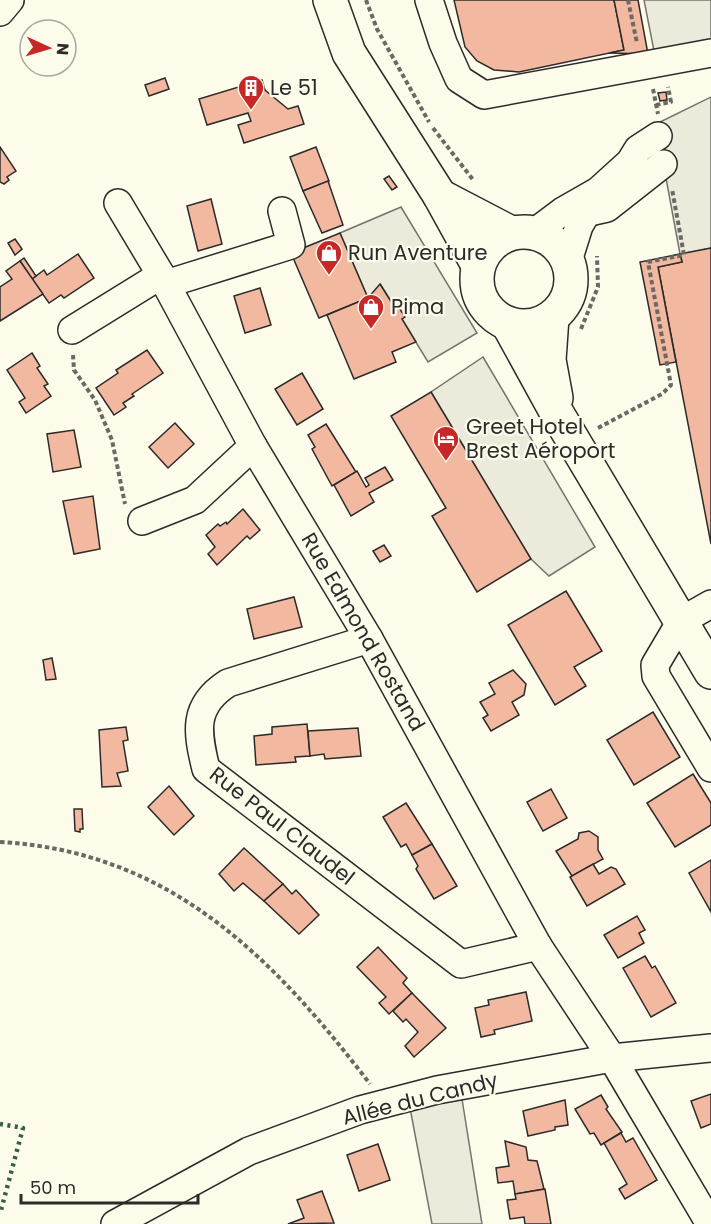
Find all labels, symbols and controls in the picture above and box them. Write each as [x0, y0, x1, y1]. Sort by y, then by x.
north arrow [18, 18, 78, 78]
text: N [51, 42, 74, 56]
building icon: Le 51 [236, 73, 266, 111]
place label: Le 51 [270, 73, 318, 102]
shop icon: Run Aventure [314, 238, 344, 276]
place label: Run Aventure [348, 238, 488, 267]
shop icon: Pima [356, 292, 386, 330]
place label: Pima [391, 292, 444, 321]
place label: Greet Hotel Brest Aéroport [466, 412, 616, 465]
hotel icon: Greet Hotel Brest Aéroport [431, 424, 461, 462]
street label: Rue Edmond Rostand [295, 527, 432, 736]
street label: Rue Paul Claudel [204, 760, 361, 891]
street label: Allée du Candy [339, 1065, 501, 1132]
scale bar [21, 1167, 198, 1205]
text: 50 m [30, 1175, 76, 1200]

